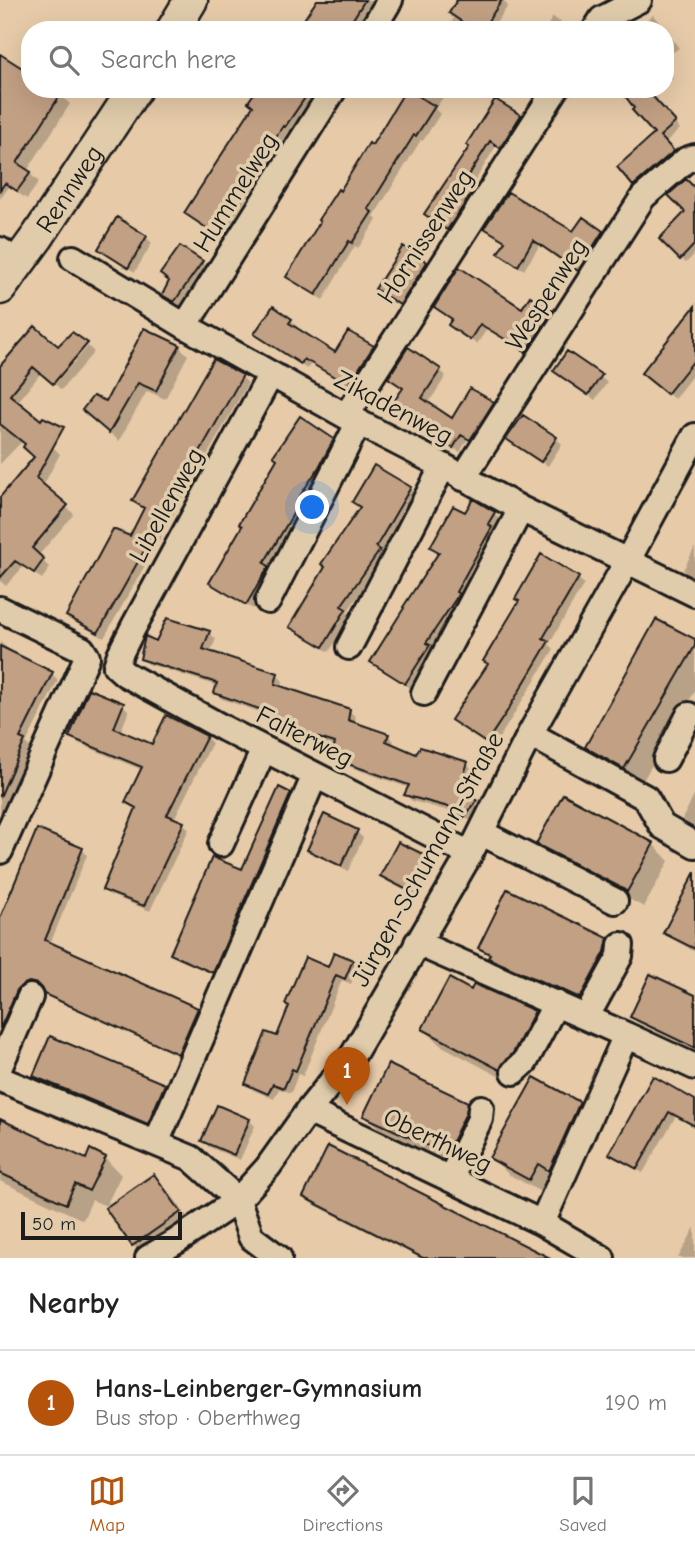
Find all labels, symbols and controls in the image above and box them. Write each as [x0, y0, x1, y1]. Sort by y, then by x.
search box [21, 21, 674, 98]
icon: search [45, 41, 83, 79]
text: Search here [101, 45, 236, 75]
street label: Hummelweg [187, 127, 285, 258]
street label: Rennweg [30, 140, 110, 239]
street label: Hornissenweg [371, 164, 480, 309]
street label: Wespenweg [499, 233, 594, 356]
street label: Zikadenweg [329, 364, 458, 452]
street label: Libellenweg [123, 443, 211, 568]
your location [295, 490, 329, 524]
street label: Falterweg [251, 700, 358, 774]
street label: Jürgen-Schumann-Straße [345, 727, 510, 992]
pin: 1 [324, 1047, 370, 1105]
street label: Oberthweg [378, 1102, 497, 1180]
scale bar [21, 1209, 182, 1241]
text: 50 m [32, 1213, 76, 1235]
text: Nearby [28, 1286, 119, 1321]
text: Hans-Leinberger-Gymnasium [95, 1374, 422, 1404]
text: 1 [46, 1389, 56, 1416]
text: 190 m [605, 1389, 667, 1416]
text: Bus stop · Oberthweg [95, 1404, 301, 1431]
tab: Map [88, 1472, 126, 1536]
tab: Directions [303, 1472, 383, 1536]
tab: Saved [559, 1472, 607, 1536]

